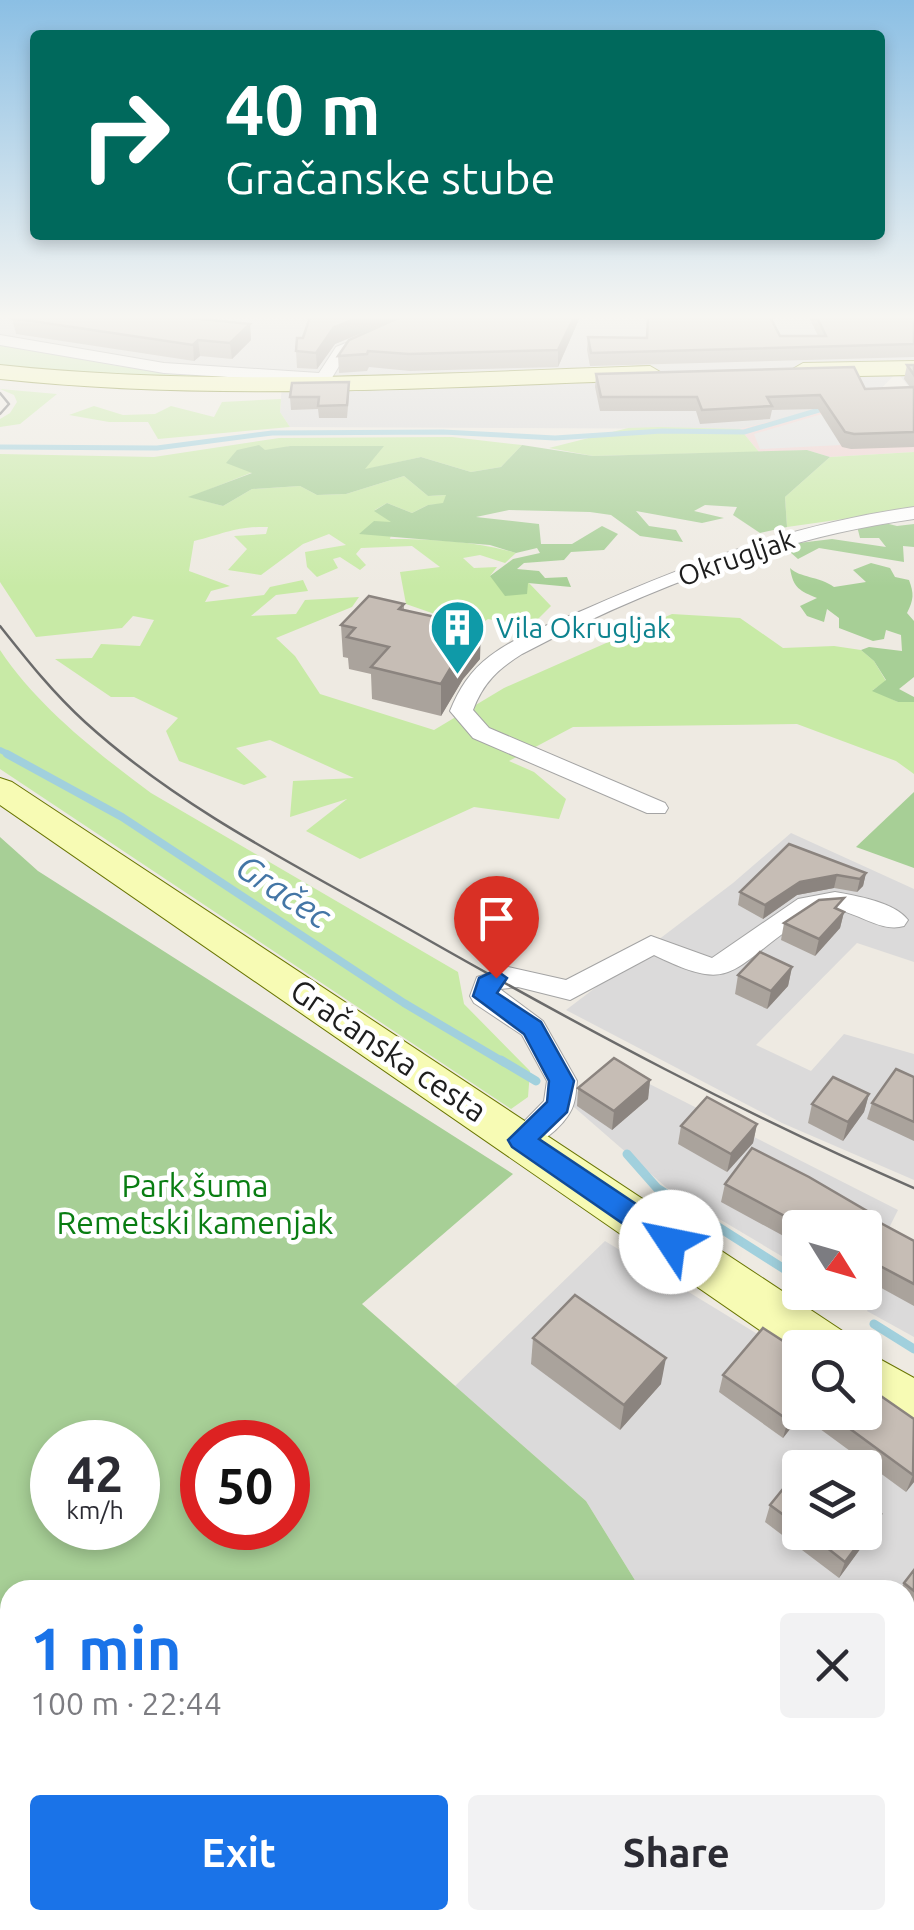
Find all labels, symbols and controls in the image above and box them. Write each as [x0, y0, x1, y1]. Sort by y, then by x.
icon: right [60, 70, 190, 200]
text: 40 m [225, 70, 381, 148]
text: Gračanske stube [225, 152, 555, 203]
street label: Okrugljak [674, 523, 798, 591]
building icon: Vila Okrugljak [427, 597, 487, 676]
place label: Vila Okrugljak [496, 612, 671, 643]
water label: Gračec [229, 846, 339, 937]
pin [454, 876, 539, 979]
icon: arrive [469, 891, 524, 946]
street label: Gračanska cesta [284, 971, 494, 1129]
park label: Park šuma Remetski kamenjak [56, 1167, 334, 1240]
position arrow [619, 1190, 723, 1294]
north arrow [782, 1210, 882, 1310]
map controls [782, 1210, 882, 1550]
button: search [782, 1330, 882, 1430]
speed limit sign: 50 [180, 1420, 310, 1550]
text: 42 [67, 1445, 123, 1501]
button: layers [782, 1450, 882, 1550]
text: km/h [66, 1496, 124, 1524]
button: close [780, 1613, 885, 1718]
text: 1 min [30, 1614, 182, 1681]
text: 100 m · 22:44 [30, 1685, 222, 1721]
button: Exit [30, 1795, 448, 1910]
button: Share [468, 1795, 885, 1910]

